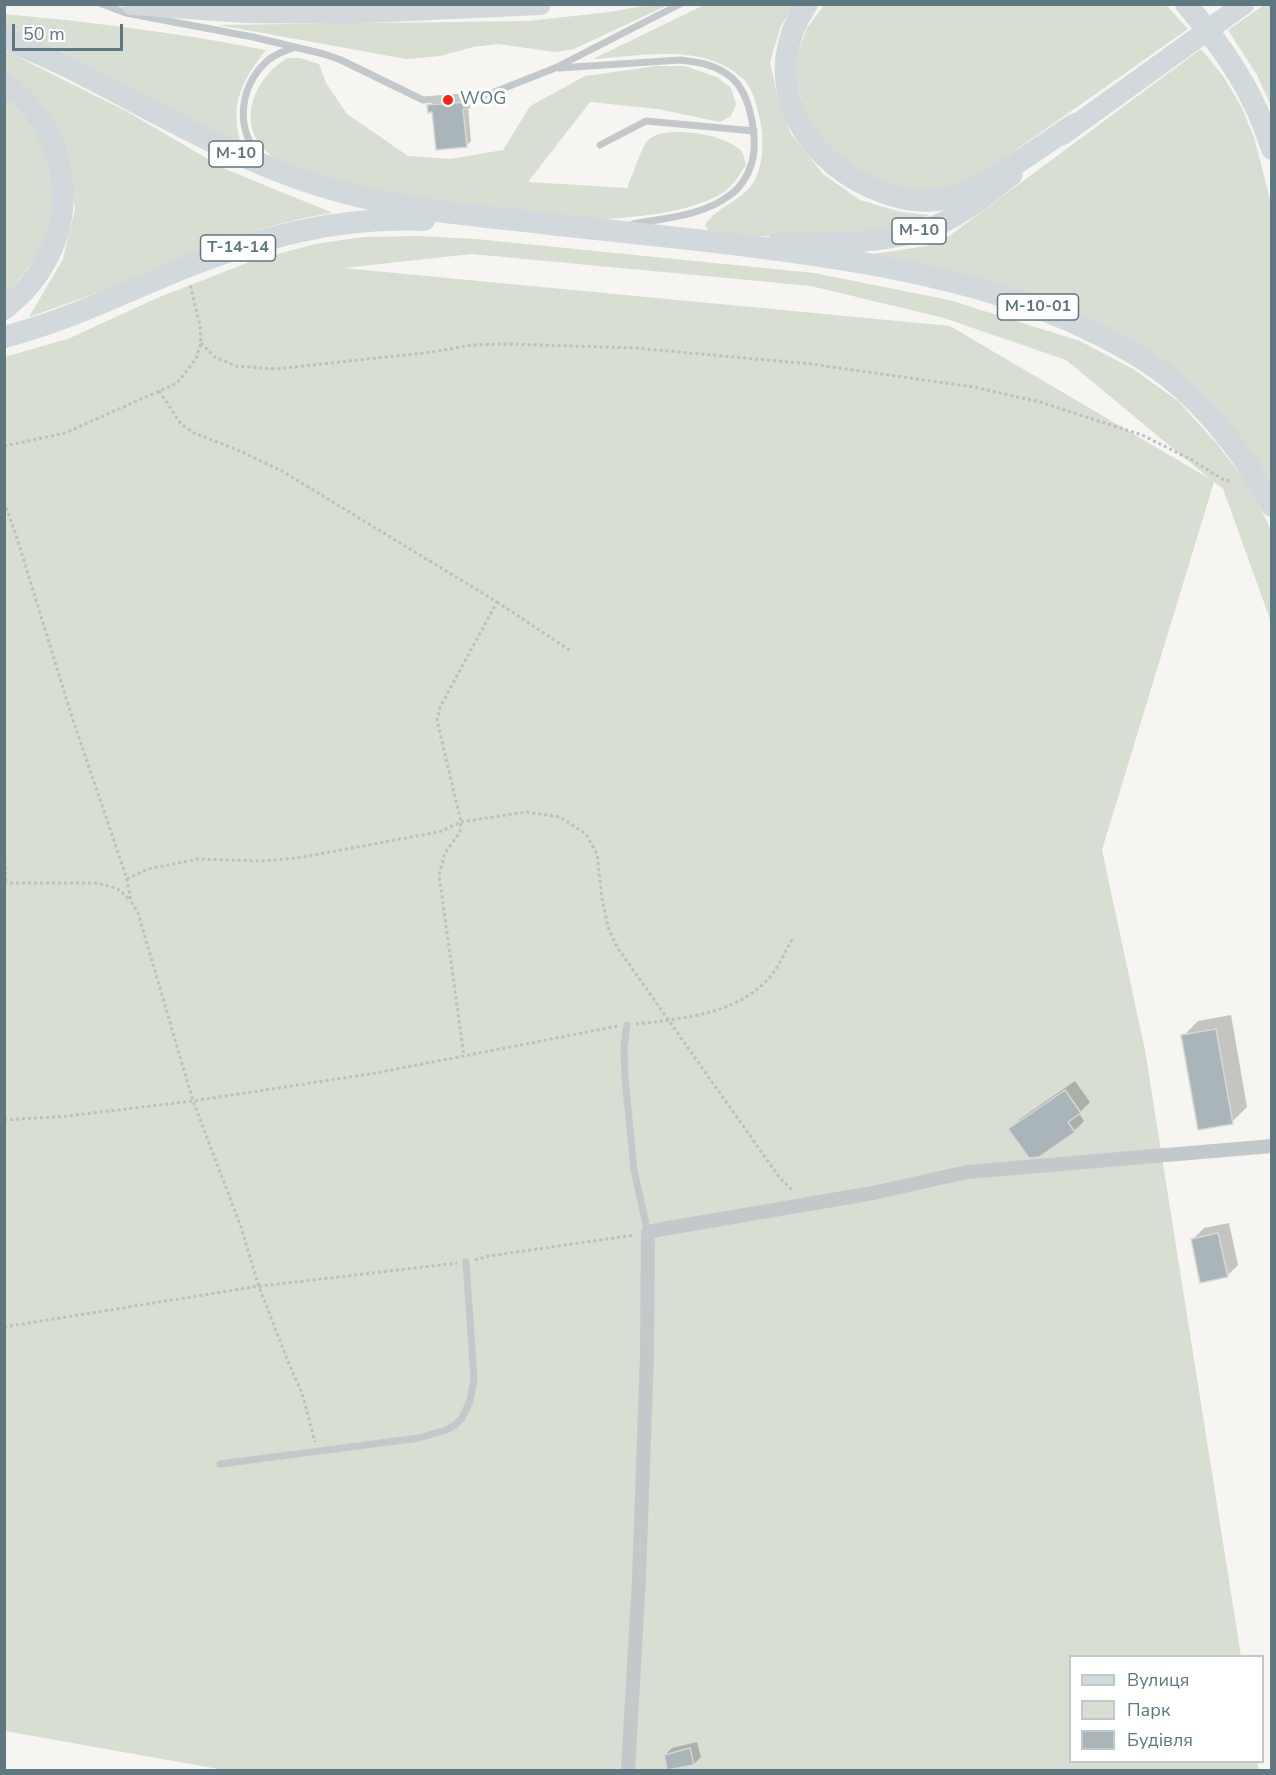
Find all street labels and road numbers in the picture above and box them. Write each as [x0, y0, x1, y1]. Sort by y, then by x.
road number: М-10 [209, 141, 263, 167]
road number: М-10 [892, 218, 946, 244]
road number: Т-14-14 [200, 235, 276, 261]
road number: М-10-01 [998, 294, 1078, 320]

